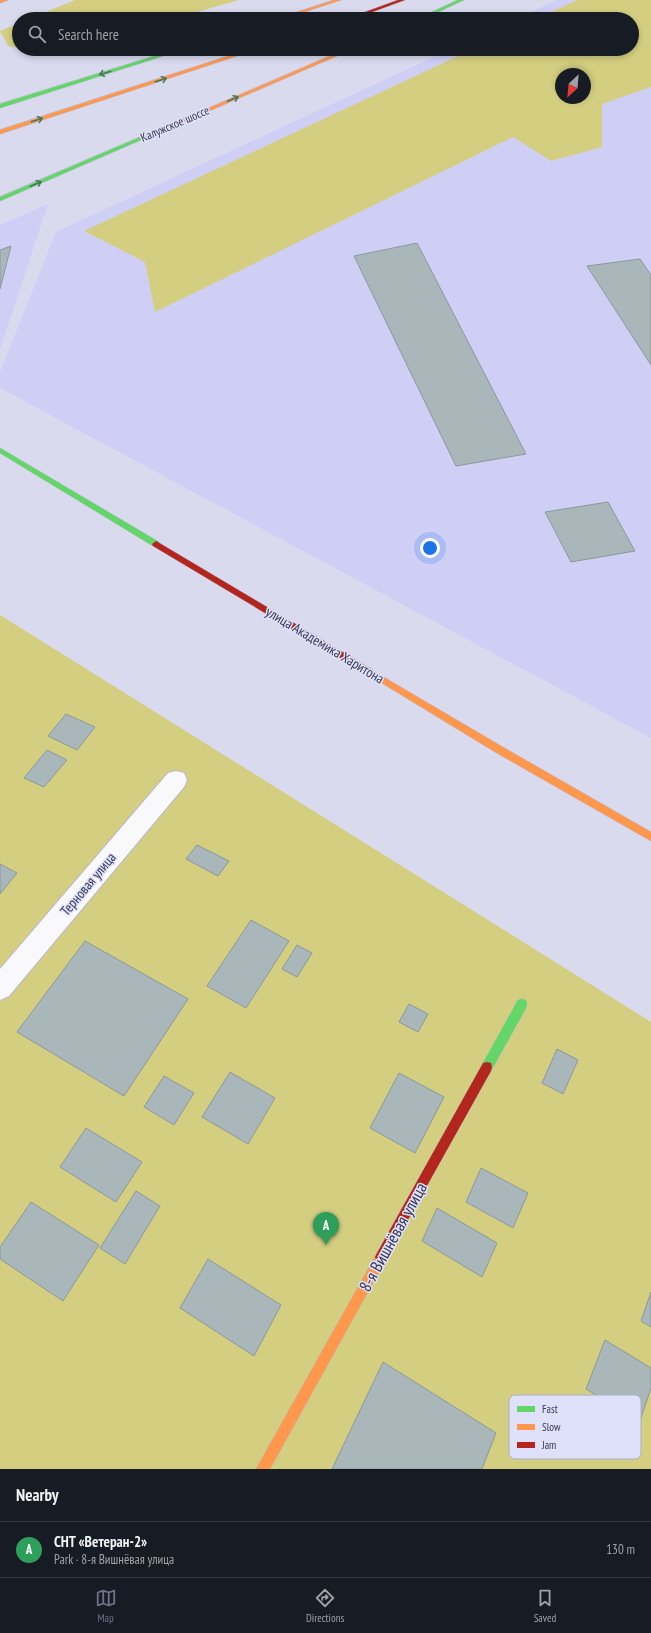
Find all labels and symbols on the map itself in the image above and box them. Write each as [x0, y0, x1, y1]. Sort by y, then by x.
north arrow [555, 68, 591, 104]
one-way arrow [98, 70, 111, 77]
one-way arrow [154, 75, 166, 83]
one-way arrow [226, 95, 238, 103]
street label: Калужское шоссе [138, 102, 212, 145]
one-way arrow [30, 116, 43, 123]
one-way arrow [29, 180, 41, 187]
your location [420, 538, 440, 558]
street label: улица Академика Харитона [263, 603, 387, 687]
street label: Терновая улица [56, 849, 120, 919]
street label: 8-я Вишнёвая улица [354, 1179, 432, 1295]
pin: A [313, 1212, 339, 1245]
legend [509, 1395, 641, 1459]
text: Fast [542, 1402, 558, 1416]
text: Slow [542, 1420, 561, 1434]
text: Jam [541, 1438, 556, 1452]

